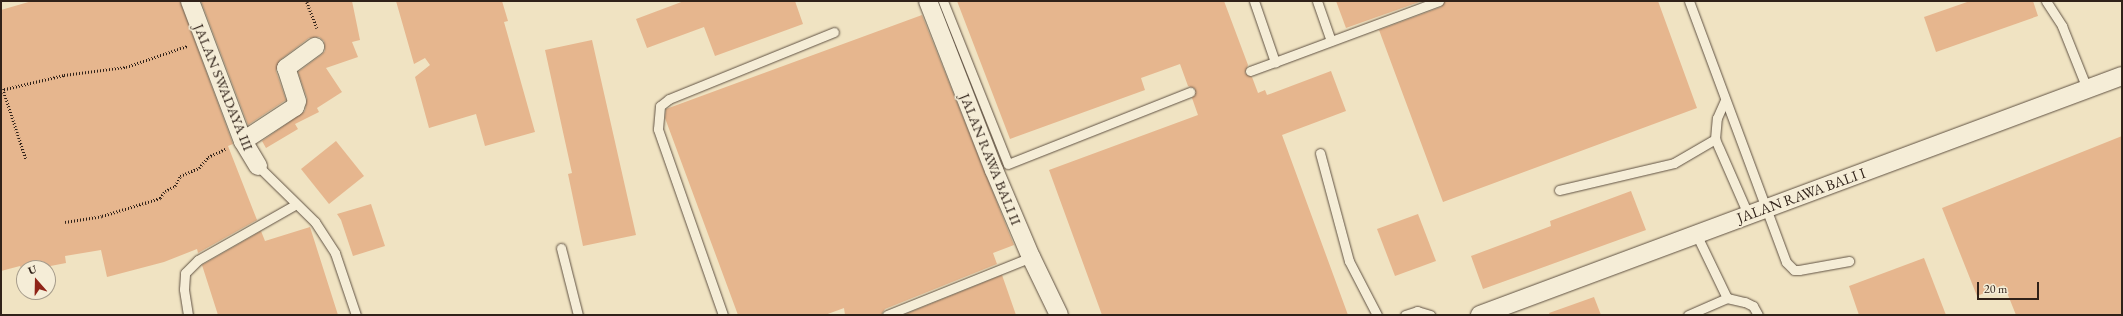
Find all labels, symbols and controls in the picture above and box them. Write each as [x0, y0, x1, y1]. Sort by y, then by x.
street label: JALAN SWADAYA III [190, 21, 258, 153]
street label: JALAN RAWA BALI II [956, 90, 1026, 228]
street label: JALAN RAWA BALI I [1734, 163, 1868, 227]
north arrow [16, 260, 56, 300]
text: U [26, 262, 38, 278]
scale bar [1979, 274, 2041, 300]
text: 20 m [1984, 281, 2007, 297]

